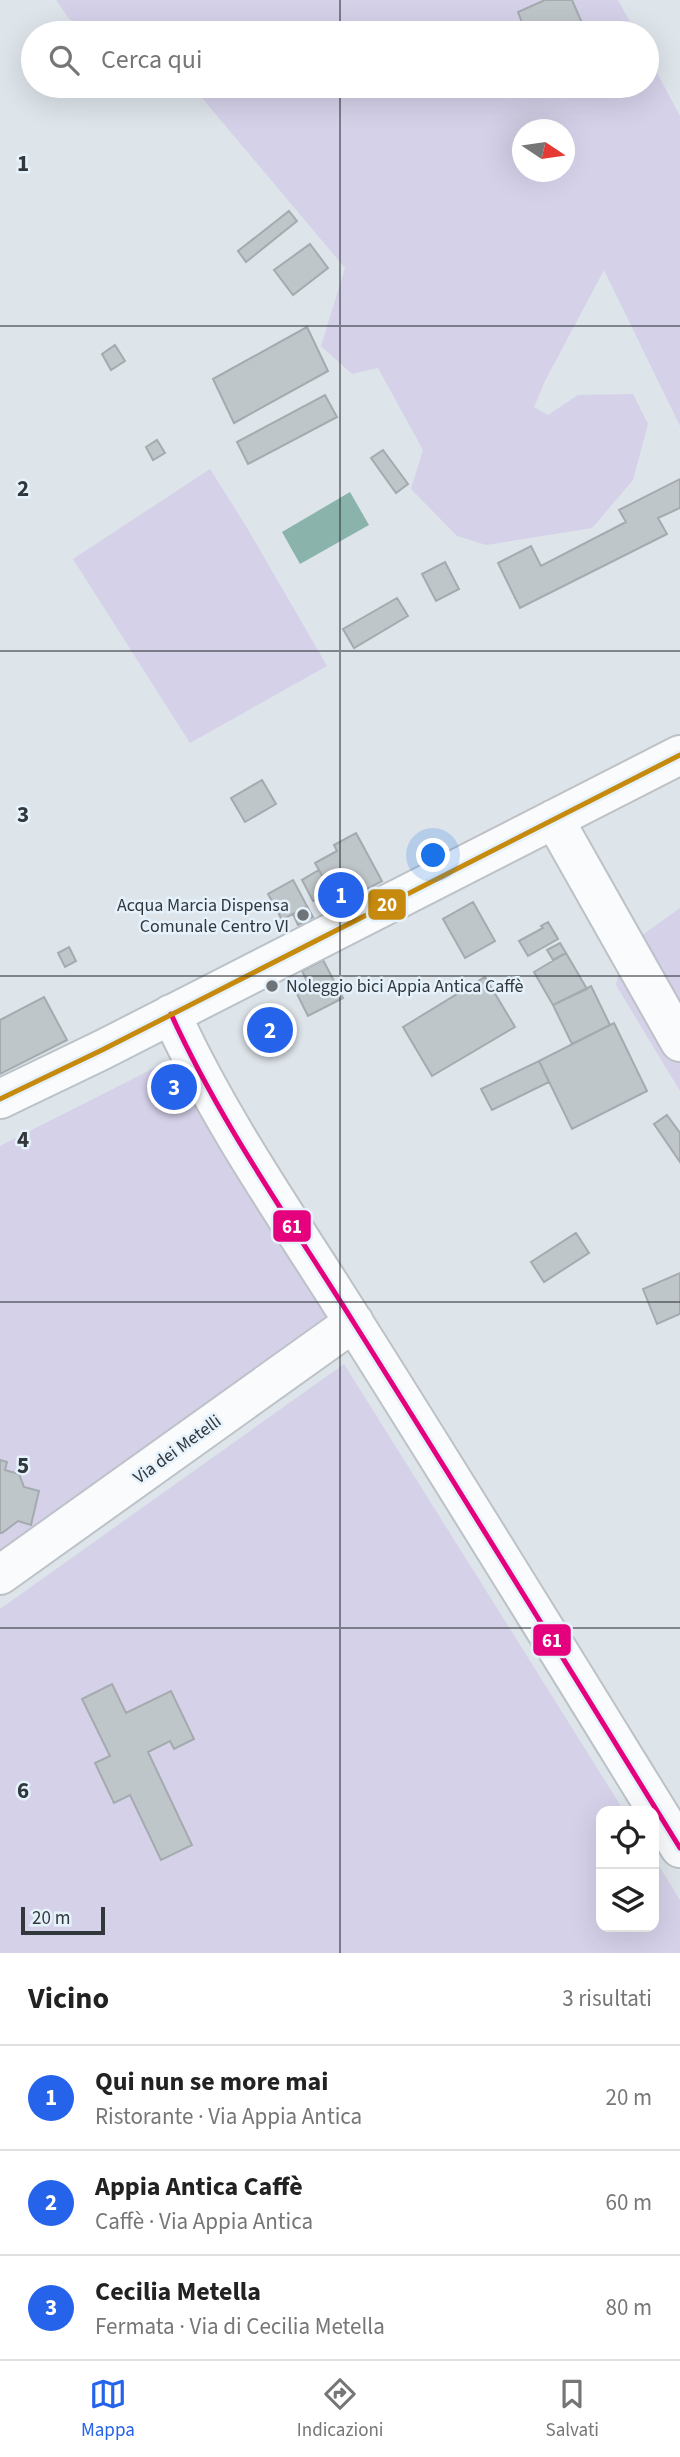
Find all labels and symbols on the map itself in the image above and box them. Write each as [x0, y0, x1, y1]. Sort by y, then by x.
north arrow [512, 119, 575, 182]
text: 1 [17, 147, 29, 180]
text: 2 [17, 472, 29, 505]
text: 3 [17, 798, 29, 831]
your location [416, 838, 450, 872]
pin: 1 [318, 869, 364, 921]
line badge: 20 [367, 888, 407, 921]
text: 20 [377, 892, 397, 919]
place label: Acqua Marcia Dispensa Comunale Centro VI [117, 893, 289, 939]
marker: Acqua Marcia Dispensa Comunale Centro VI [295, 907, 311, 923]
place label: Noleggio bici Appia Antica Caffè [286, 974, 524, 999]
marker: Noleggio bici Appia Antica Caffè [264, 978, 280, 994]
pin: 2 [247, 1004, 293, 1056]
pin: 3 [151, 1061, 197, 1113]
text: 4 [17, 1123, 29, 1156]
line badge: 61 [272, 1209, 312, 1243]
text: 61 [282, 1214, 302, 1241]
street label: Via dei Metelli [128, 1409, 227, 1490]
text: 5 [17, 1449, 29, 1482]
line badge: 61 [532, 1623, 572, 1657]
text: 61 [542, 1628, 562, 1655]
text: 6 [17, 1774, 29, 1807]
scale bar [21, 1904, 105, 1936]

